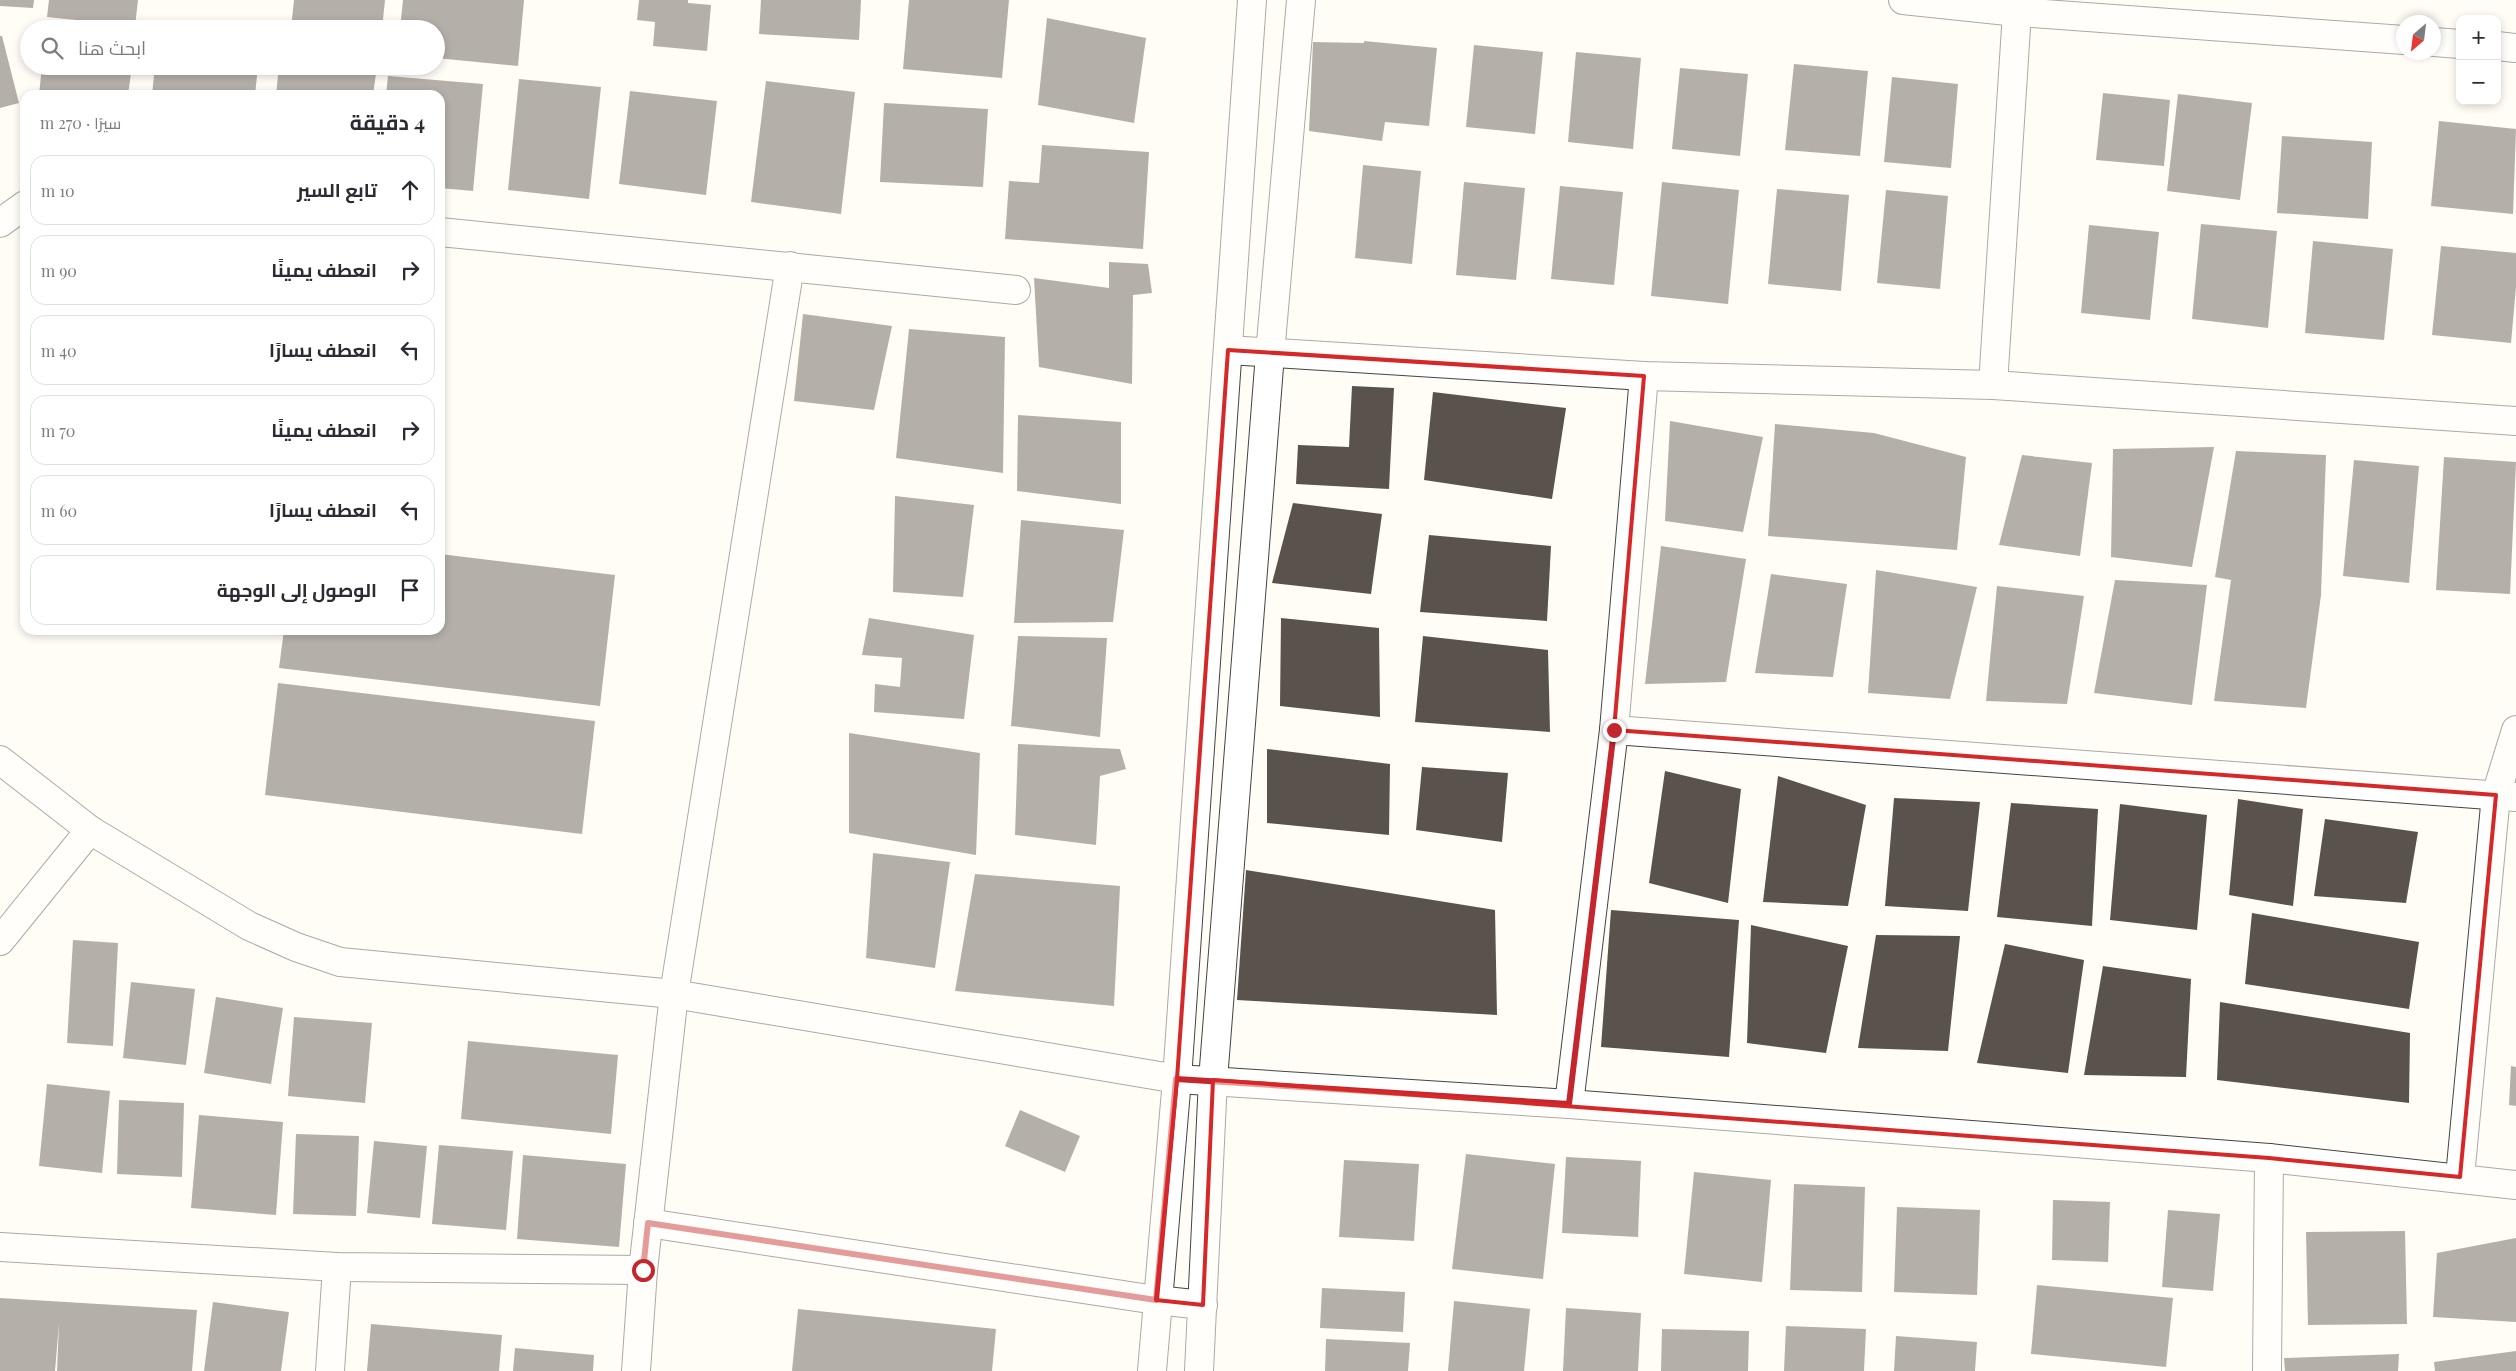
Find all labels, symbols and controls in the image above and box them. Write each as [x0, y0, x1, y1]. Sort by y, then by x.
north arrow [2396, 15, 2441, 60]
map controls [2456, 15, 2501, 105]
button: + [2456, 15, 2501, 60]
search box [20, 20, 445, 75]
icon: search [38, 34, 66, 62]
text: ابحث هنا [78, 34, 146, 60]
button: − [2456, 60, 2501, 105]
text: 4 دقيقة [350, 107, 425, 135]
text: سيرًا · 270 m [40, 112, 121, 133]
text: تابع السير [297, 176, 377, 202]
icon: ahead [396, 176, 424, 204]
text: 10 m [41, 180, 75, 201]
text: انعطف يمينًا [271, 256, 377, 282]
icon: right [396, 256, 424, 284]
text: 90 m [41, 260, 77, 281]
text: انعطف يسارًا [269, 336, 377, 362]
icon: left [396, 336, 424, 364]
text: 40 m [41, 340, 77, 361]
text: انعطف يمينًا [271, 416, 377, 442]
icon: right [396, 416, 424, 444]
text: 70 m [41, 420, 75, 441]
text: انعطف يسارًا [269, 496, 377, 522]
icon: left [396, 496, 424, 524]
text: 60 m [41, 500, 77, 521]
text: الوصول إلى الوجهة [217, 576, 377, 602]
icon: arrive [396, 576, 424, 604]
route end [1603, 719, 1626, 742]
route start [632, 1259, 655, 1282]

